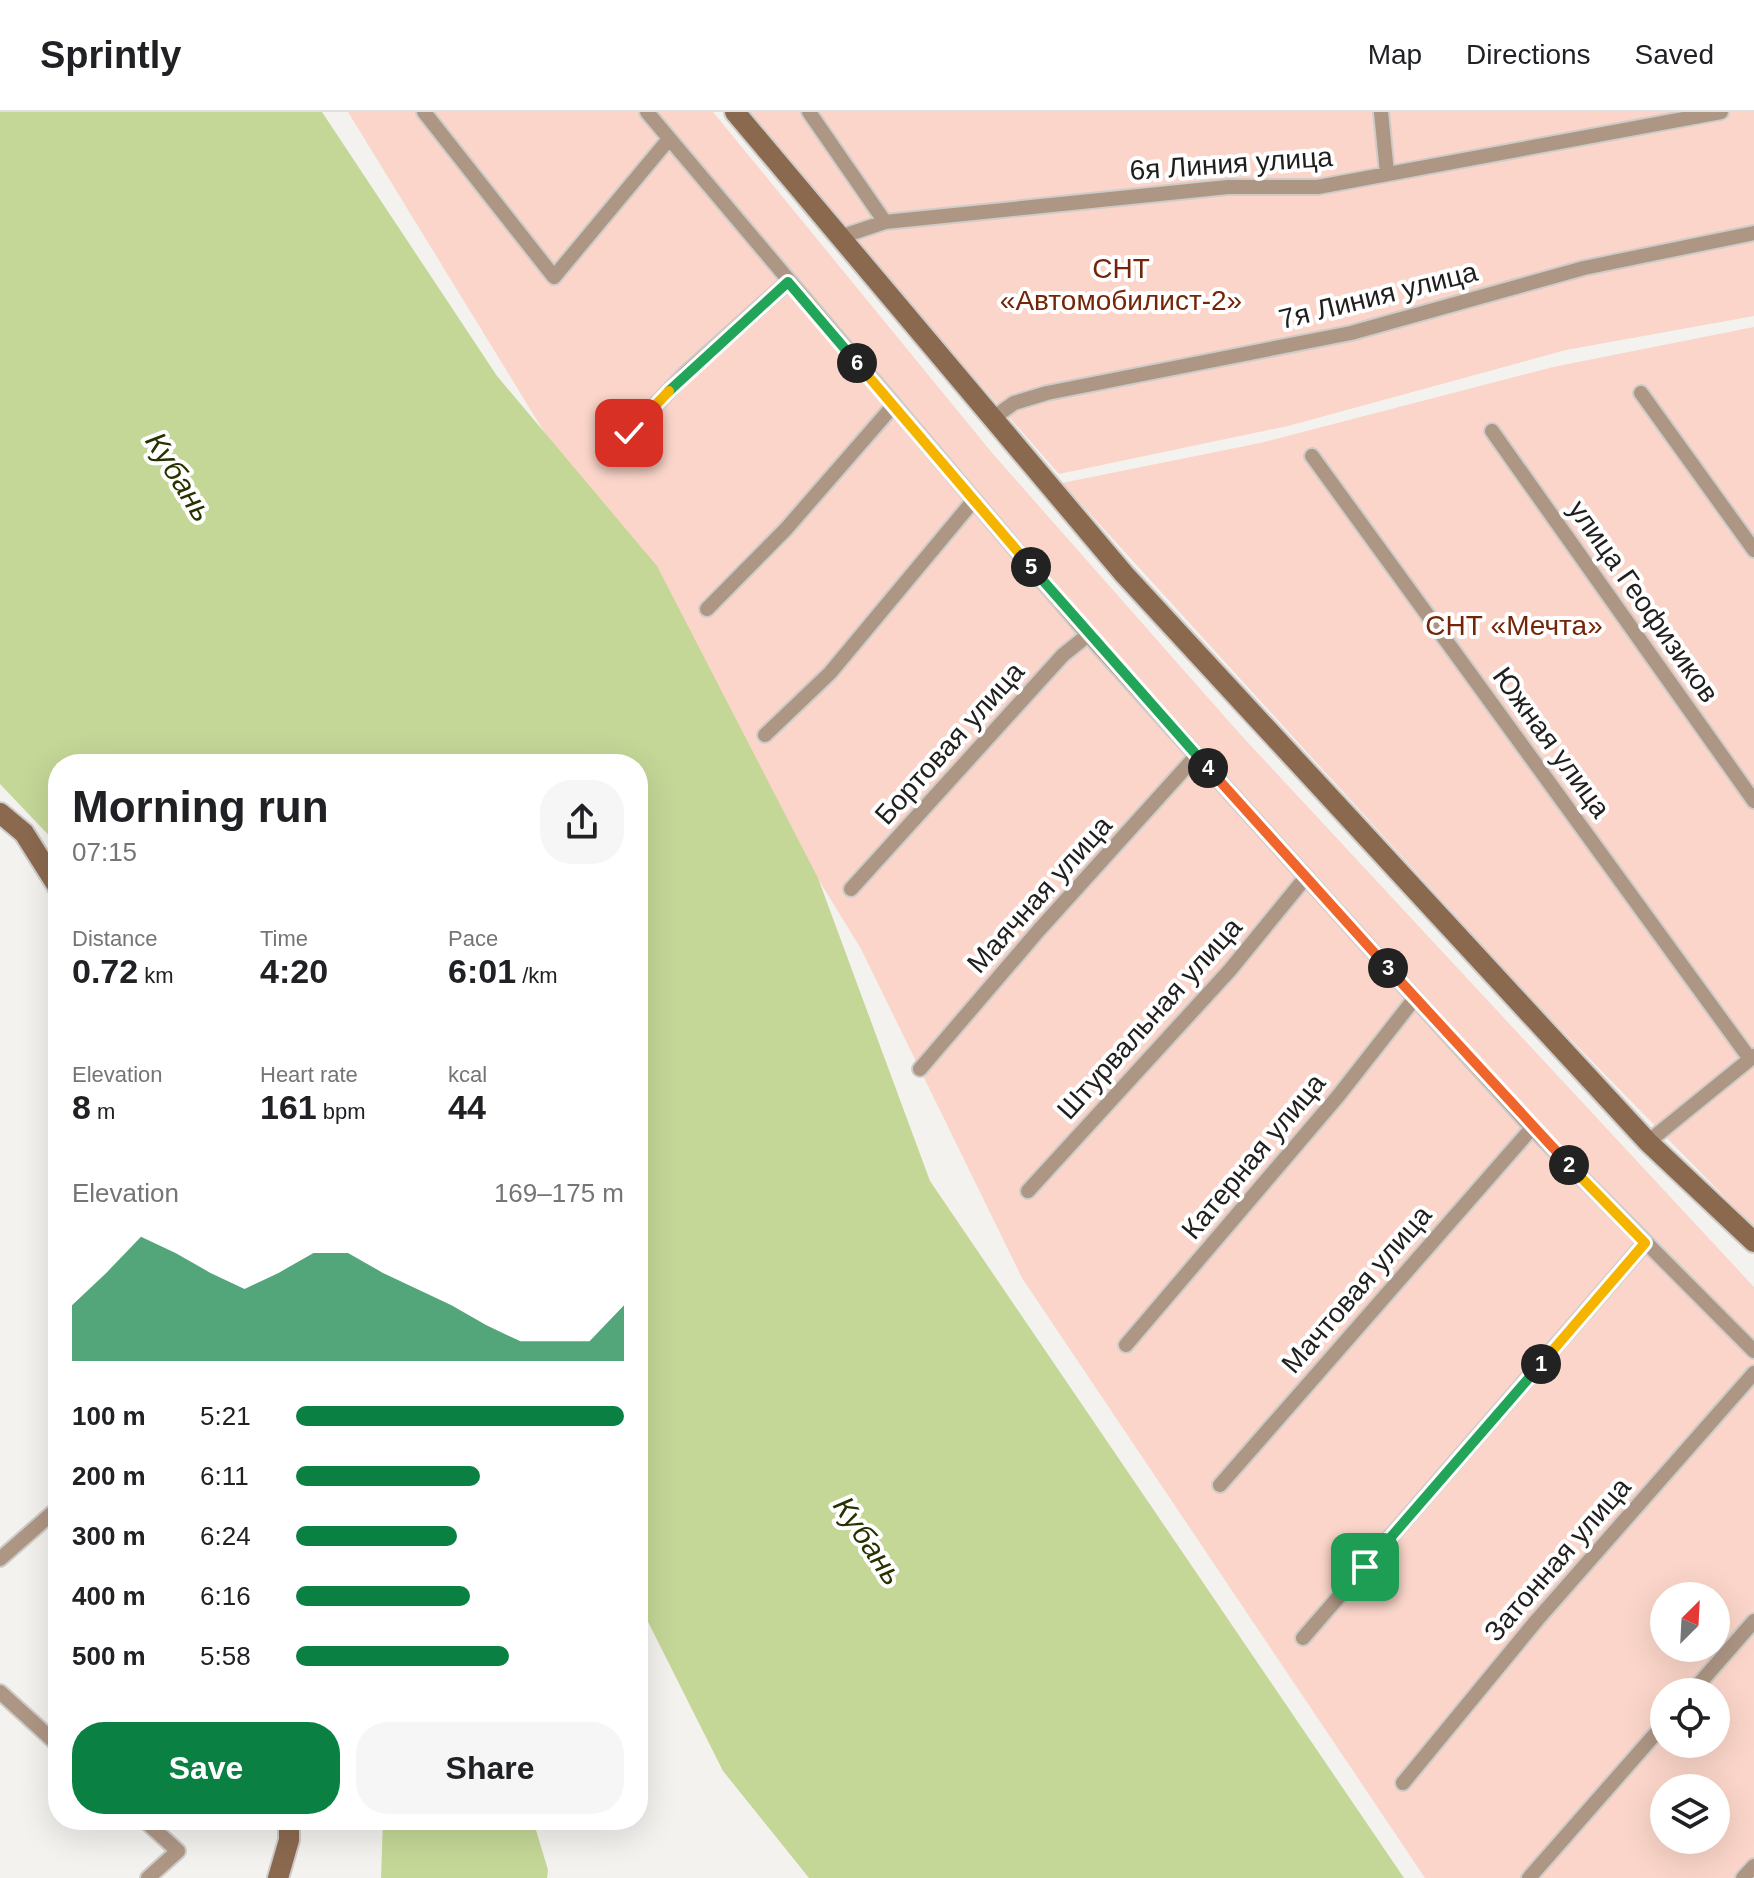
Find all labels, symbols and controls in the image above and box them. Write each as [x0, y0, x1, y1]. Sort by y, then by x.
text: Sprintly [40, 34, 181, 76]
text: Map [1368, 39, 1422, 70]
text: Directions [1466, 39, 1591, 70]
text: Saved [1635, 39, 1714, 70]
street label: 6я Линия улица [1128, 141, 1334, 186]
park label: СНТ «Автомобилист-2» [1000, 253, 1242, 316]
street label: 7я Линия улица [1276, 256, 1481, 335]
pin: 6 [837, 343, 877, 383]
text: 6 [851, 350, 863, 375]
pin [595, 399, 663, 467]
icon: check [607, 411, 651, 455]
water label: Кубань [139, 426, 220, 527]
street label: улица Геофизиков [1562, 494, 1725, 708]
pin: 5 [1011, 547, 1051, 587]
text: 5 [1025, 554, 1037, 579]
park label: СНТ «Мечта» [1425, 610, 1603, 641]
street label: Бортовая улица [869, 656, 1030, 831]
street label: Южная улица [1487, 661, 1617, 824]
pin: 4 [1188, 748, 1228, 788]
text: 4 [1202, 755, 1214, 780]
button: share [540, 780, 624, 864]
text: Morning run [72, 782, 329, 831]
street label: Маячная улица [961, 809, 1118, 979]
text: 07:15 [72, 837, 137, 867]
street label: Штурвальная улица [1051, 911, 1248, 1125]
text: Distance [72, 926, 158, 951]
text: Time [260, 926, 308, 951]
text: Pace [448, 926, 498, 951]
pin: 3 [1368, 948, 1408, 988]
text: 0.72 [72, 952, 138, 990]
text: 4:20 [260, 952, 328, 990]
text: 6:01 [448, 952, 516, 990]
text: 3 [1382, 955, 1394, 980]
text: km [138, 963, 174, 988]
text: /km [516, 963, 558, 988]
text: Elevation [72, 1062, 163, 1087]
text: Heart rate [260, 1062, 358, 1087]
text: kcal [448, 1062, 487, 1087]
street label: Катерная улица [1175, 1067, 1332, 1245]
text: 8 [72, 1088, 91, 1126]
text: 161 [260, 1088, 317, 1126]
text: 44 [448, 1088, 486, 1126]
text: m [91, 1099, 115, 1124]
text: bpm [317, 1099, 366, 1124]
pin: 2 [1549, 1145, 1589, 1185]
text: 2 [1563, 1152, 1575, 1177]
text: Elevation [72, 1178, 179, 1208]
text: 169–175 m [494, 1178, 624, 1208]
street label: Мачтовая улица [1275, 1199, 1438, 1379]
pin: 1 [1521, 1344, 1561, 1384]
text: 1 [1535, 1351, 1547, 1376]
text: 100 m [72, 1401, 146, 1431]
text: 5:21 [200, 1401, 251, 1431]
text: 200 m [72, 1461, 146, 1491]
text: 6:11 [200, 1461, 249, 1491]
street label: Затонная улица [1478, 1471, 1637, 1647]
water label: Кубань [827, 1491, 910, 1591]
text: 300 m [72, 1521, 146, 1551]
text: 6:24 [200, 1521, 251, 1551]
pin [1331, 1533, 1399, 1601]
icon: arrive [1343, 1545, 1387, 1589]
text: 400 m [72, 1581, 146, 1611]
text: 6:16 [200, 1581, 251, 1611]
north arrow [1650, 1582, 1730, 1662]
map controls [1650, 1582, 1730, 1854]
text: 500 m [72, 1641, 146, 1671]
text: 5:58 [200, 1641, 251, 1671]
button: locate [1650, 1678, 1730, 1758]
button: Save [72, 1722, 340, 1814]
button: Share [356, 1722, 624, 1814]
button: layers [1650, 1774, 1730, 1854]

